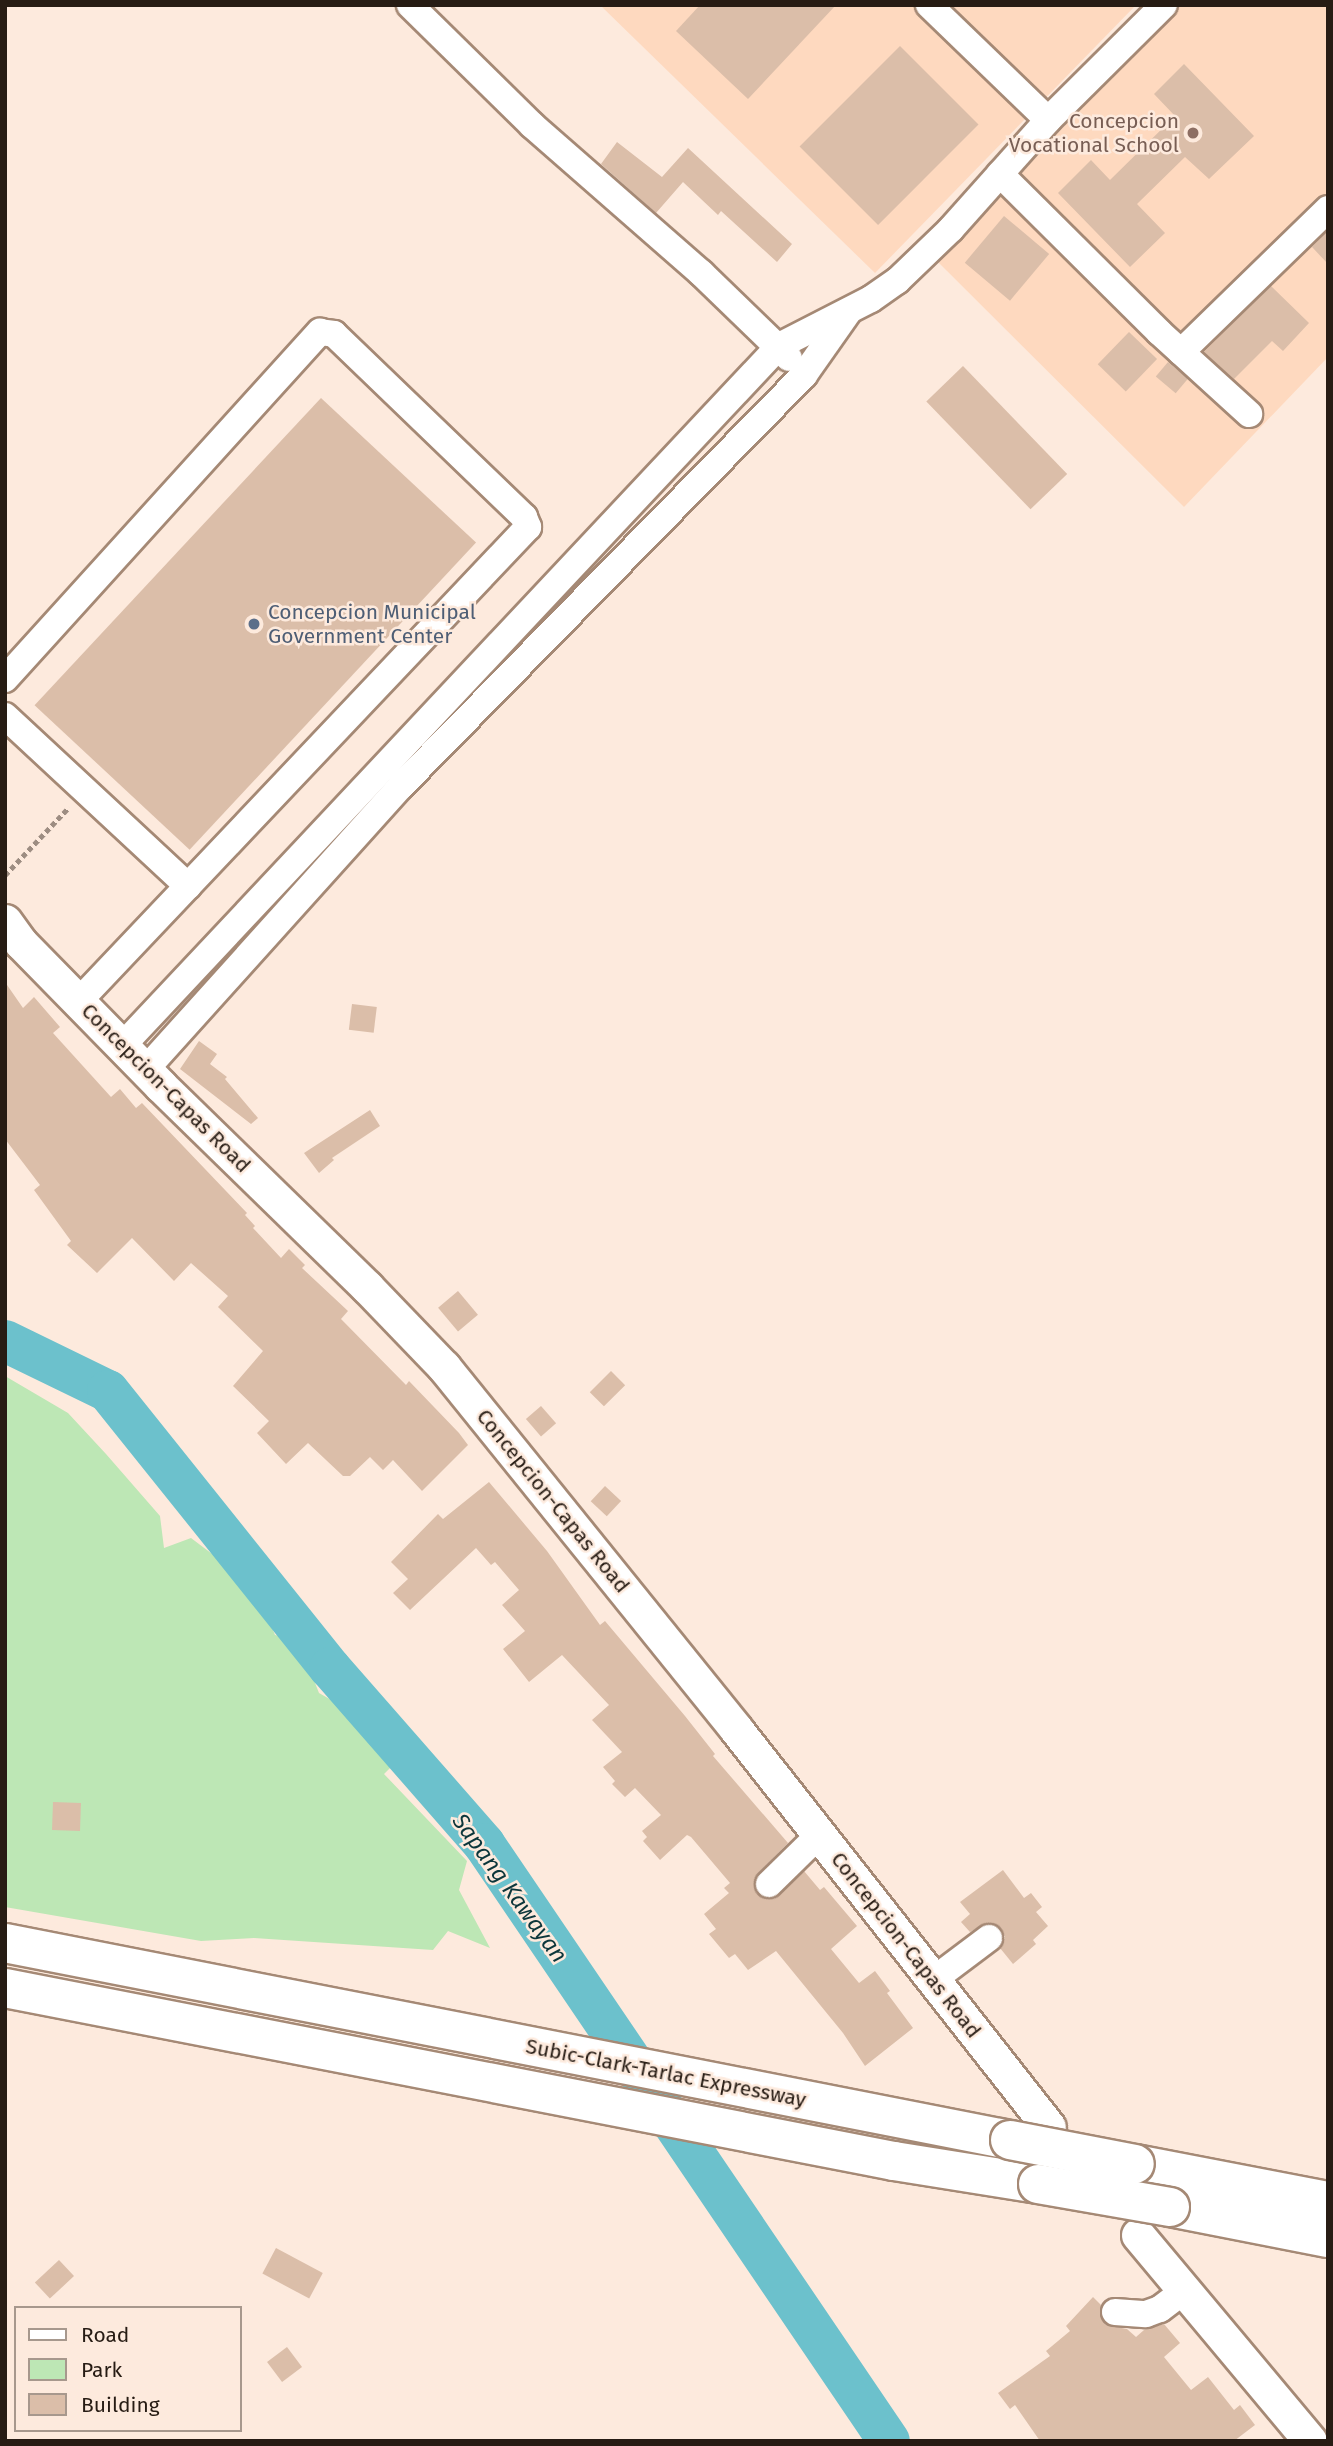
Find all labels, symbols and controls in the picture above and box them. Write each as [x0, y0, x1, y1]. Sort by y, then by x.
place label: Concepcion Vocational School [1009, 108, 1179, 158]
marker: Concepcion Vocational School [1185, 125, 1201, 141]
place label: Concepcion Municipal Government Center [268, 599, 476, 649]
marker: Concepcion Municipal Government Center [246, 616, 262, 632]
street label: Concepcion-Capas Road [76, 998, 256, 1178]
street label: Concepcion-Capas Road [471, 1404, 635, 1598]
water label: Sapang Kawayan [447, 1808, 573, 1968]
street label: Concepcion-Capas Road [826, 1847, 986, 2043]
street label: Subic-Clark-Tarlac Expressway [524, 2033, 808, 2113]
legend [14, 2306, 242, 2432]
text: Road [81, 2322, 129, 2348]
text: Park [81, 2357, 122, 2383]
text: Building [81, 2392, 160, 2418]

